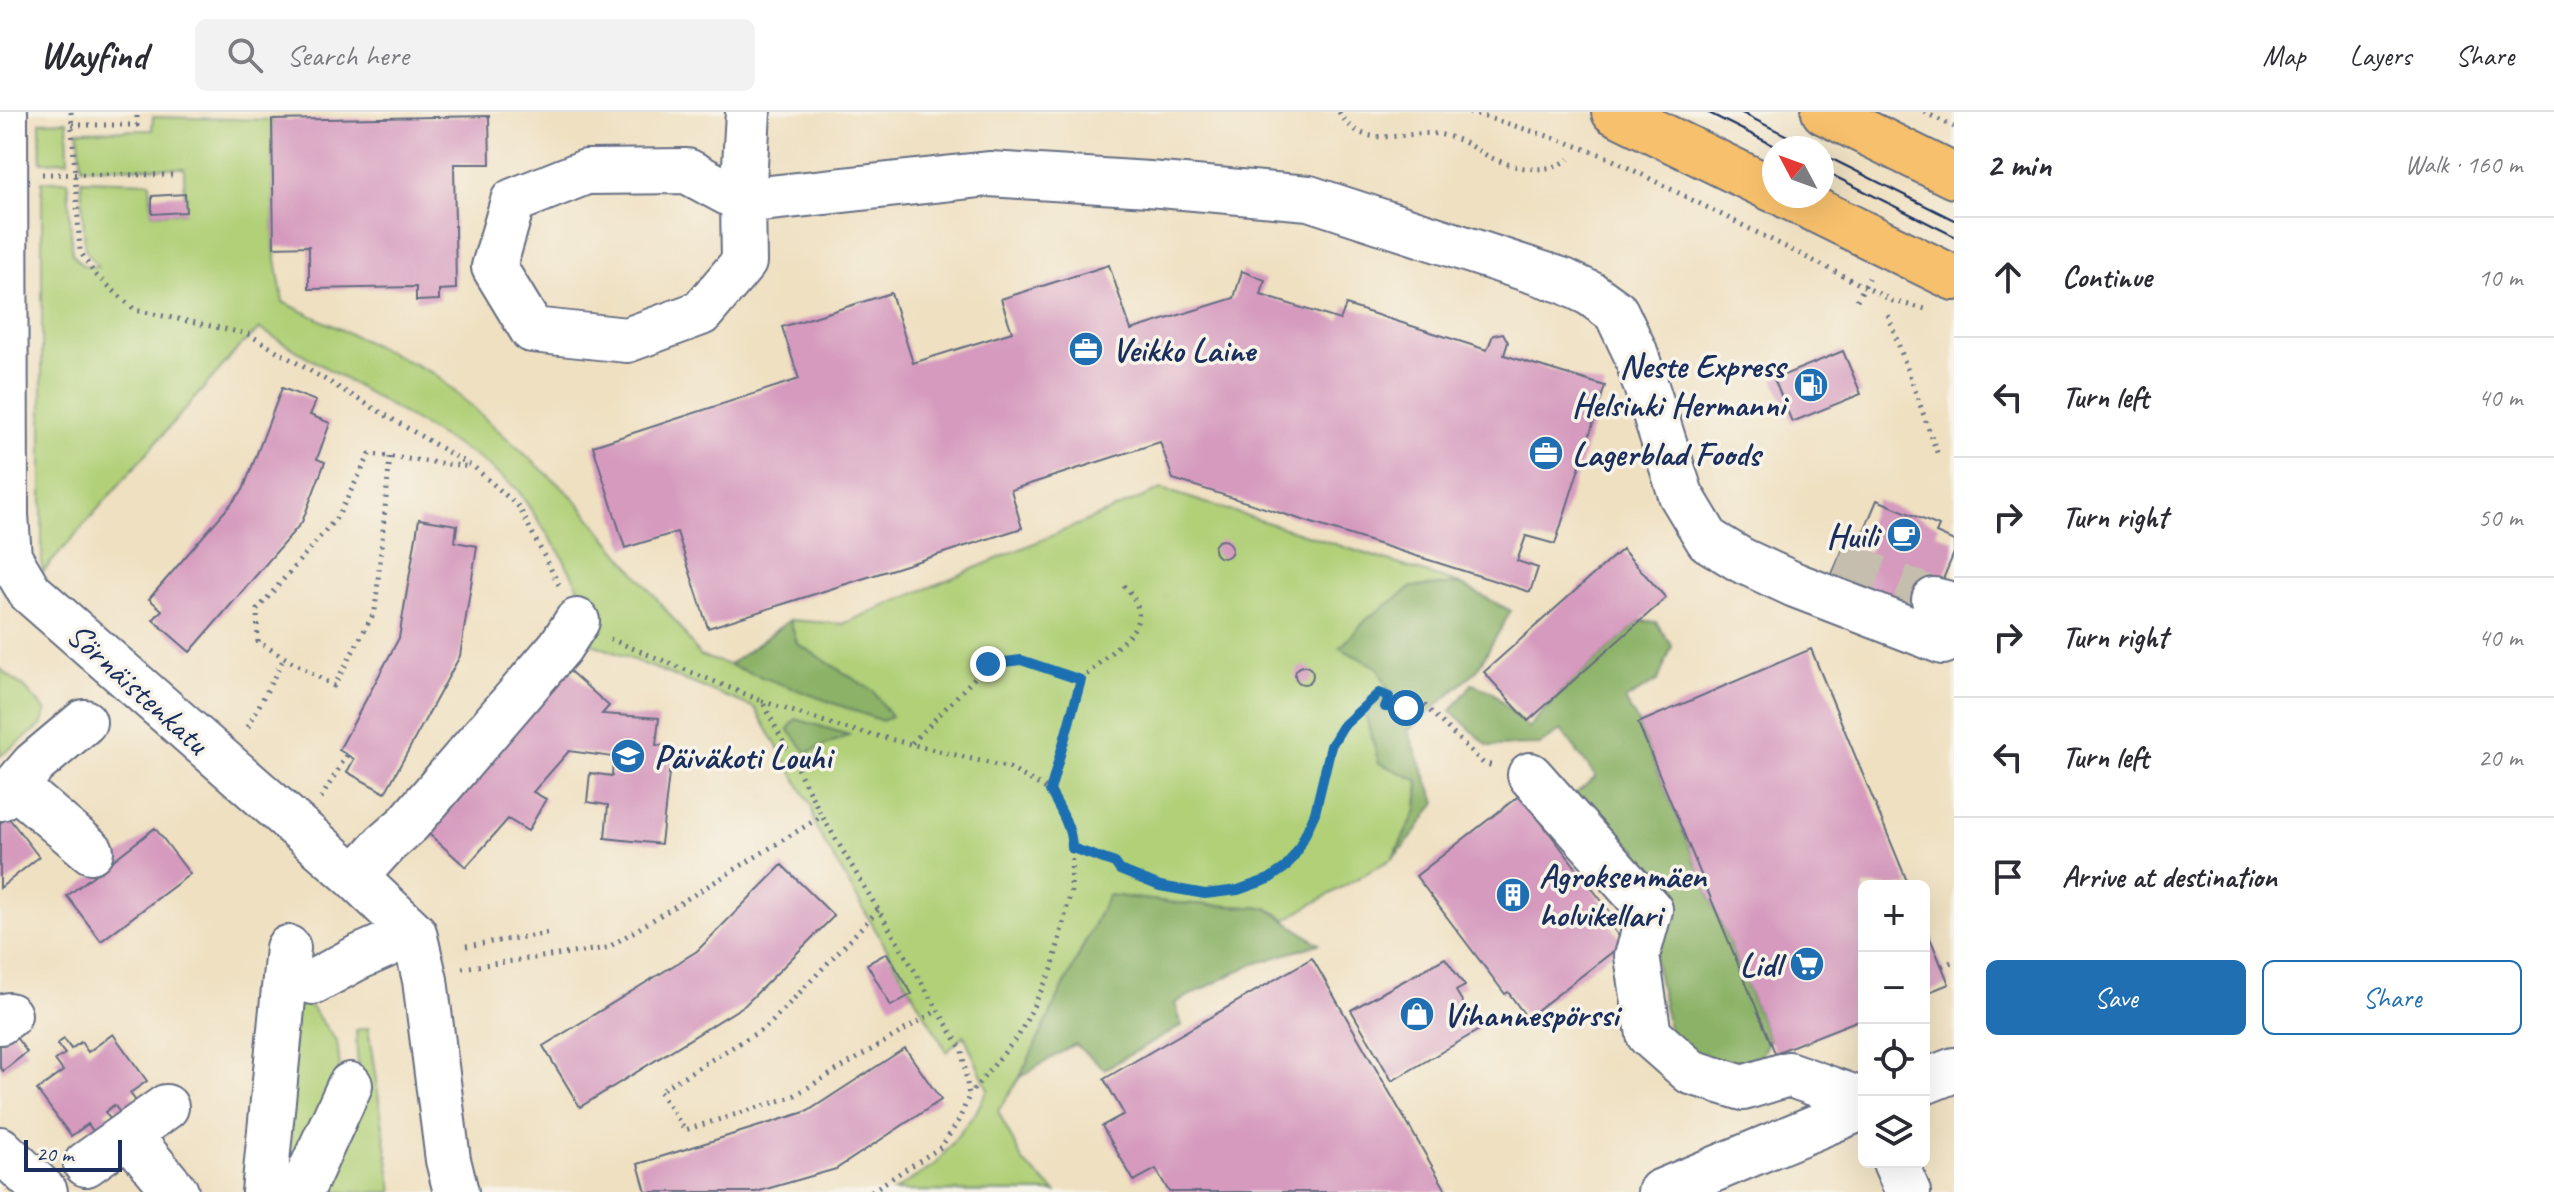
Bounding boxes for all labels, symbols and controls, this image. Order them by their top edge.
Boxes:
search box [195,19,755,91]
text: Wayfind [40,32,147,79]
icon: search [223,33,267,77]
text: Search here [287,36,409,74]
text: Map [2263,38,2306,73]
text: Layers [2350,38,2411,73]
text: Share [2455,38,2514,73]
north arrow [1762,136,1834,208]
text: 2 min [1986,143,2051,186]
text: Walk · 160 m [2405,148,2522,181]
icon: ahead [1986,255,2030,299]
text: Continue [2062,258,2152,296]
text: 10 m [2478,261,2522,294]
place label: Veikko Laine [1112,328,1258,371]
office icon: Veikko Laine [1067,330,1105,368]
place label: Neste Express Helsinki Hermanni [1572,344,1789,426]
fuel station icon: Neste Express Helsinki Hermanni [1792,366,1830,404]
icon: left [1986,375,2030,419]
text: Turn left [2062,378,2149,416]
text: 40 m [2478,381,2522,414]
place label: Lagerblad Foods [1572,432,1763,475]
office icon: Lagerblad Foods [1527,434,1565,472]
icon: right [1986,495,2030,539]
text: Turn right [2062,498,2167,536]
text: 50 m [2478,501,2522,534]
place label: Huili [1827,514,1882,557]
cafe icon: Huili [1885,516,1923,554]
street label: Sörnäistenkatu [58,613,220,765]
icon: right [1986,615,2030,659]
text: Turn right [2062,618,2167,656]
text: 40 m [2478,621,2522,654]
route end [970,646,1006,682]
route start [1388,690,1424,726]
place label: Päiväkoti Louhi [654,735,836,778]
icon: left [1986,735,2030,779]
school or university icon: Päiväkoti Louhi [609,737,647,775]
text: Turn left [2062,738,2149,776]
text: 20 m [2478,741,2522,774]
place label: Agroksenmäen holvikellari [1539,854,1707,936]
icon: arrive [1986,855,2030,899]
text: Arrive at destination [2062,858,2277,896]
building icon: Agroksenmäen holvikellari [1494,876,1532,914]
map controls [1858,880,1930,1168]
button: + [1858,880,1930,952]
place label: Lidl [1740,943,1787,986]
supermarket icon: Lidl [1788,945,1826,983]
button: − [1858,952,1930,1024]
button: Save [1986,960,2246,1035]
button: Share [2262,960,2522,1035]
place label: Vihannespörssi [1443,993,1623,1036]
shop icon: Vihannespörssi [1398,995,1436,1033]
button: locate [1858,1024,1930,1096]
button: layers [1858,1096,1930,1168]
scale bar [24,1136,122,1172]
text: 20 m [36,1140,73,1168]

